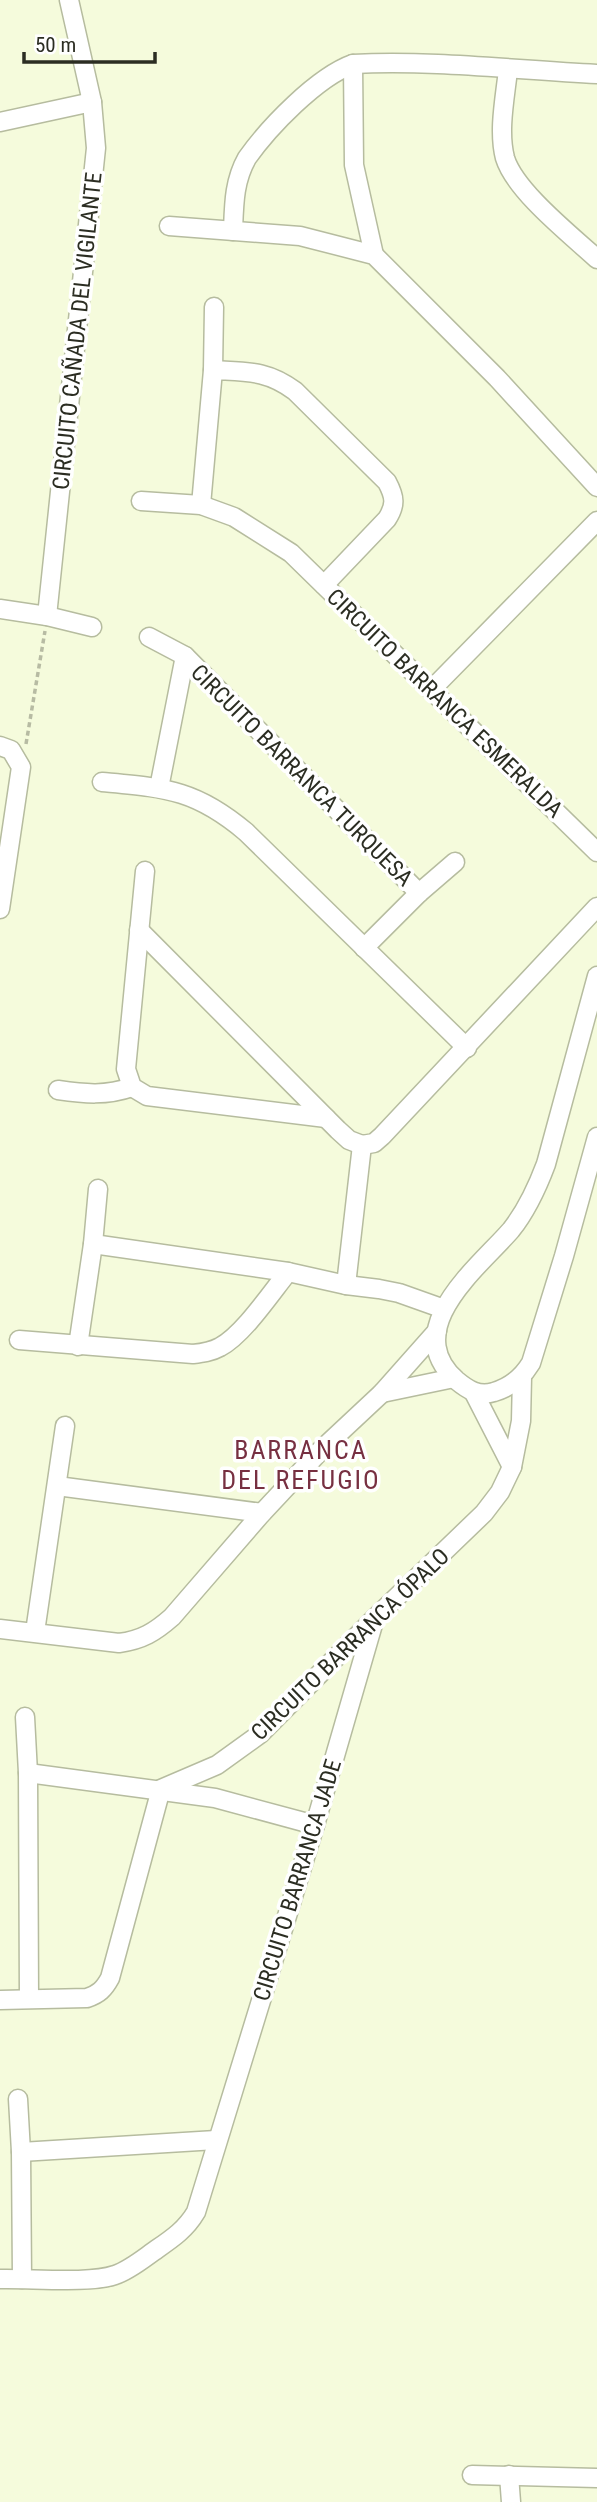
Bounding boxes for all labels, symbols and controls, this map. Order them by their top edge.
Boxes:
scale bar [24,21,156,65]
text: 50 m [35,33,76,57]
street label: CIRCUITO CAÑADA DEL VIGILANTE [46,171,108,491]
street label: CIRCUITO BARRANCA ESMERALDA [321,583,568,823]
street label: CIRCUITO BARRANCA TURQUESA [185,659,418,892]
district label: BARRANCA DEL REFUGIO [221,1435,381,1495]
street label: CIRCUITO BARRANCA ÓPALO [245,1542,455,1746]
street label: CIRCUITO BARRANCA JADE [248,1756,347,2004]

